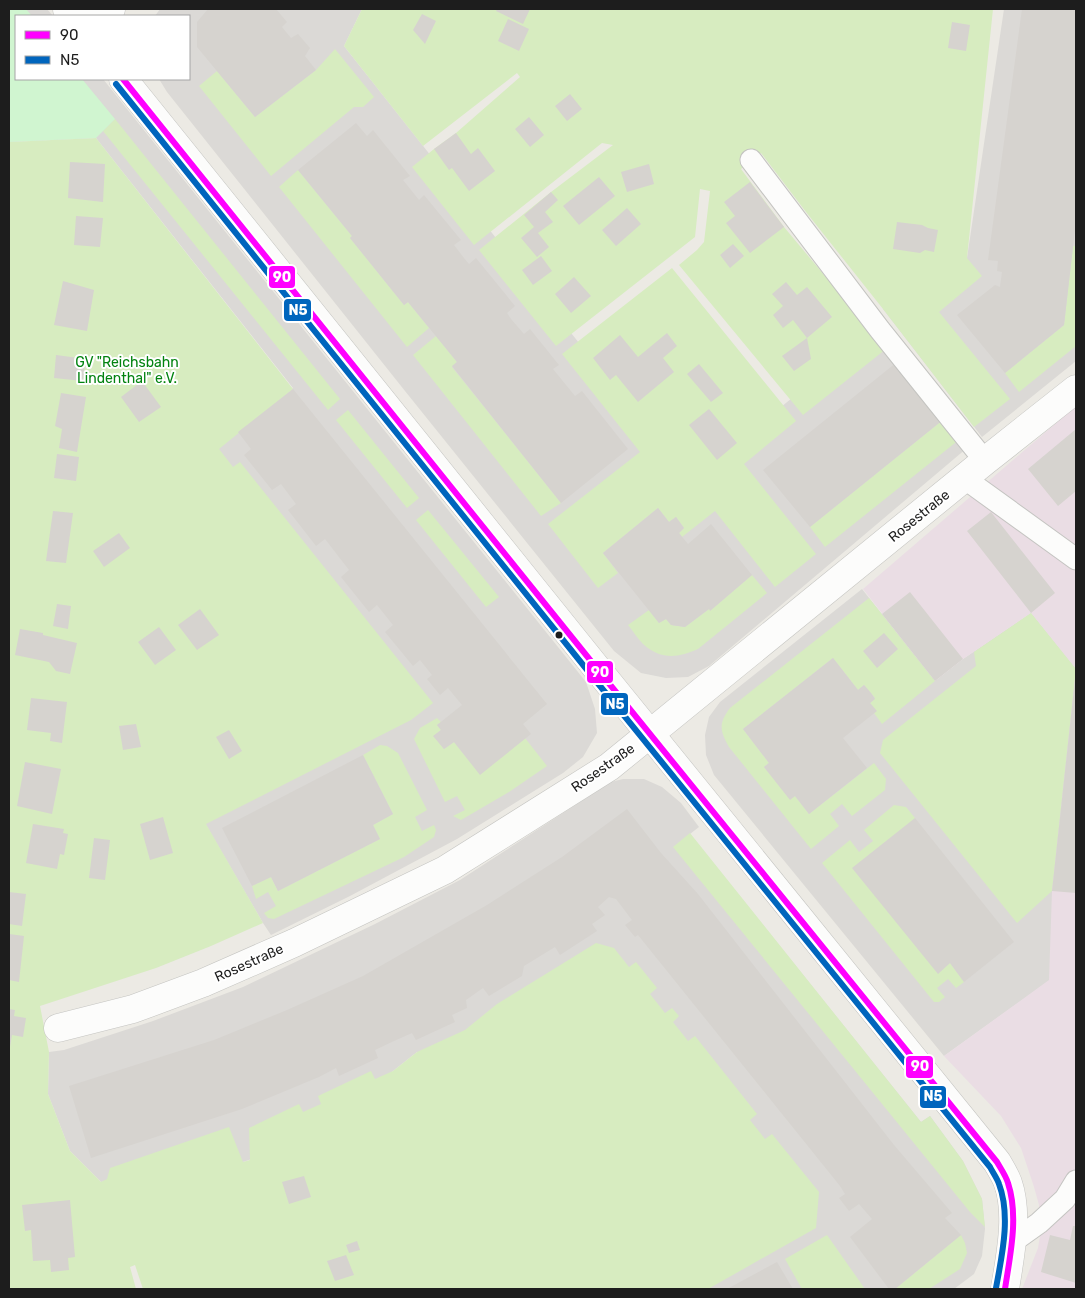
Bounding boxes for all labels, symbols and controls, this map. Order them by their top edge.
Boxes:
legend [15,15,190,80]
text: 90 [60,26,78,44]
text: N5 [60,51,79,69]
line badge: 90 [268,265,296,289]
text: 90 [273,269,291,286]
line badge: N5 [283,298,312,322]
text: N5 [288,302,308,319]
park label: GV "Reichsbahn Lindenthal" e.V. [75,354,179,387]
street label: Rosestraße [885,486,953,546]
unlabelled marker [554,630,564,640]
line badge: 90 [586,660,614,684]
text: 90 [591,664,609,681]
line badge: N5 [600,692,629,716]
text: N5 [605,696,625,713]
street label: Rosestraße [568,740,638,796]
street label: Rosestraße [212,940,286,986]
line badge: 90 [905,1055,934,1079]
text: 90 [911,1058,929,1075]
line badge: N5 [919,1085,947,1109]
text: N5 [923,1088,943,1105]

